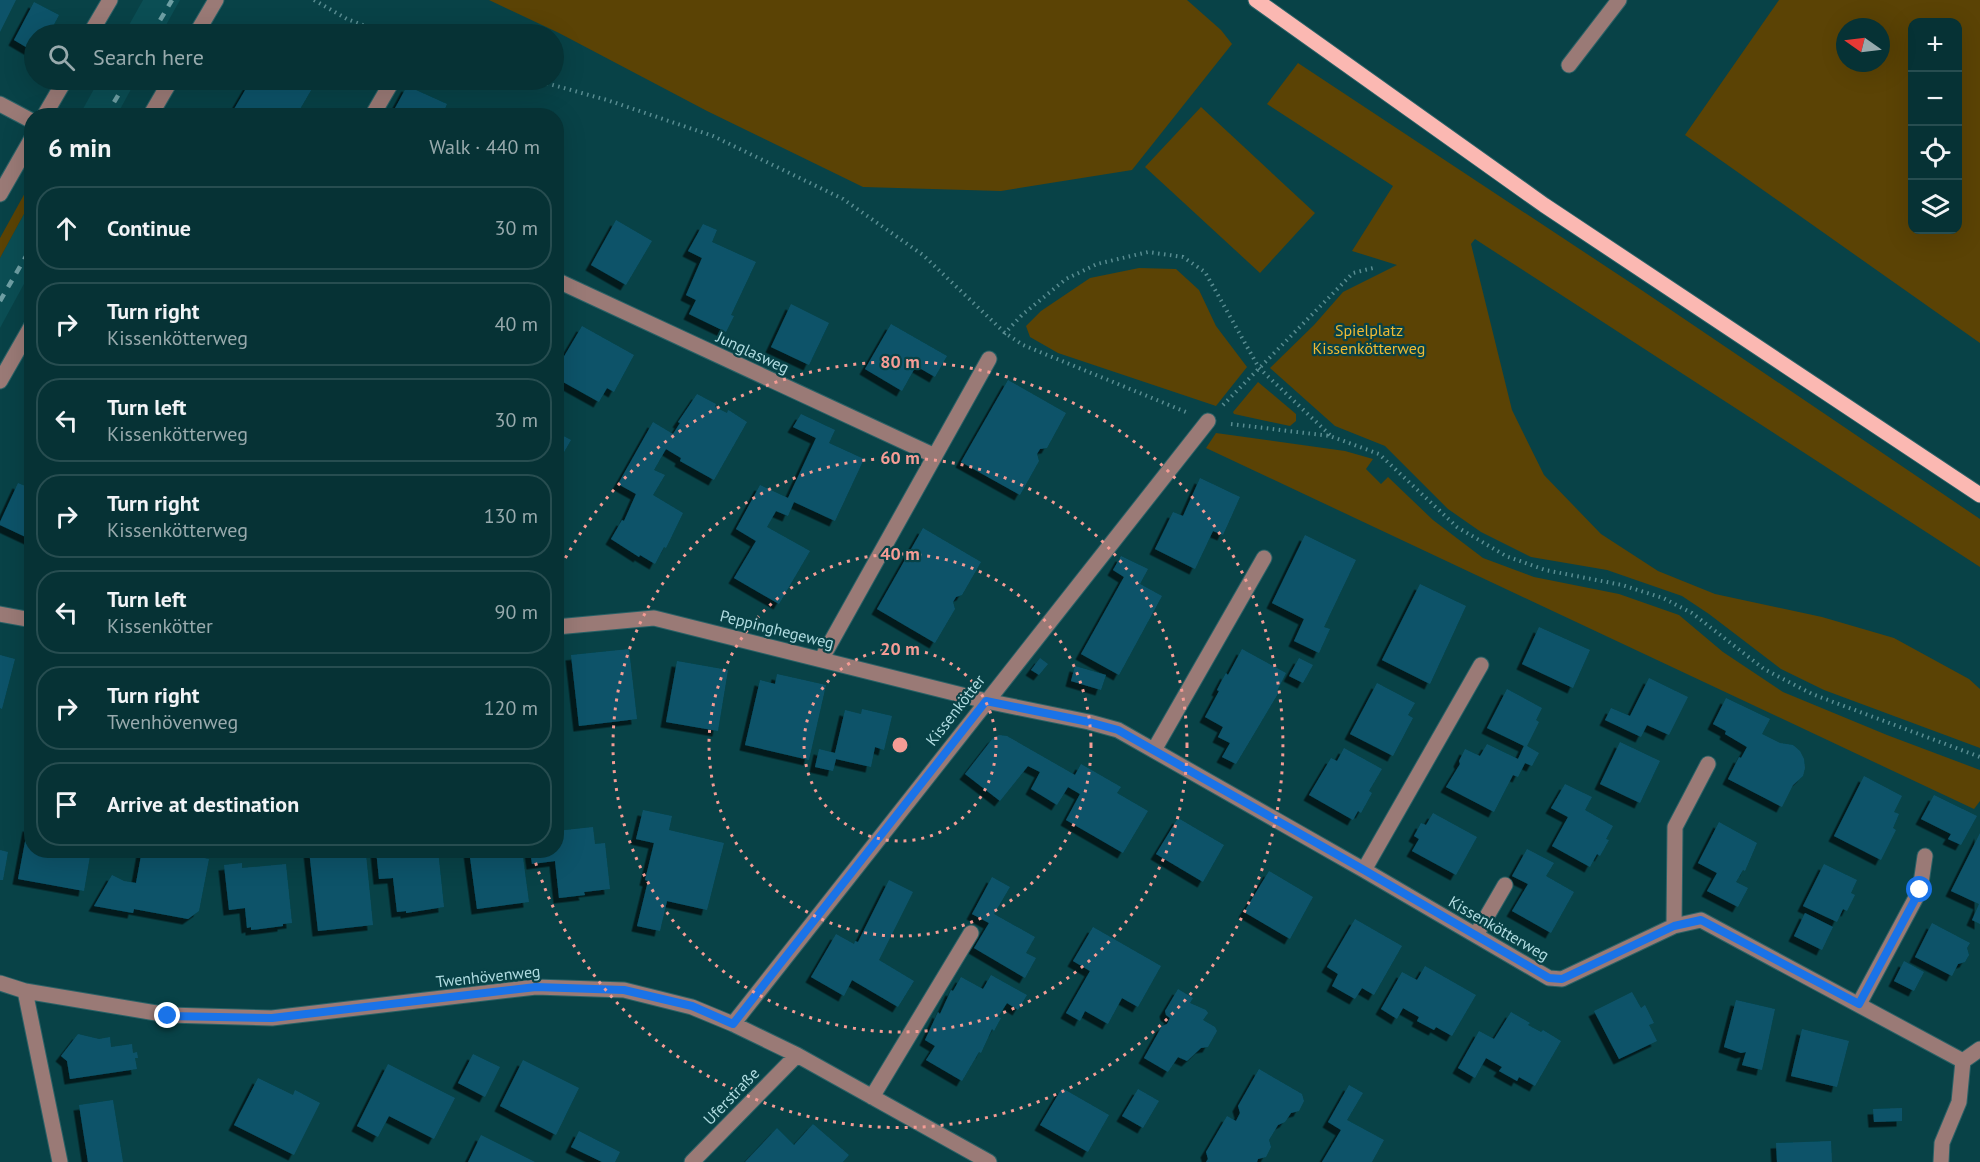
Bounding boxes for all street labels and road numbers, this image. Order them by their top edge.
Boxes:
street label: Junglasweg [712,326,793,378]
street label: Peppinghegeweg [718,605,836,653]
street label: Kissenkötter [921,670,989,750]
street label: Kissenkötterweg [1445,891,1553,965]
street label: Twenhövenweg [435,961,541,991]
street label: Uferstraße [699,1063,763,1129]

